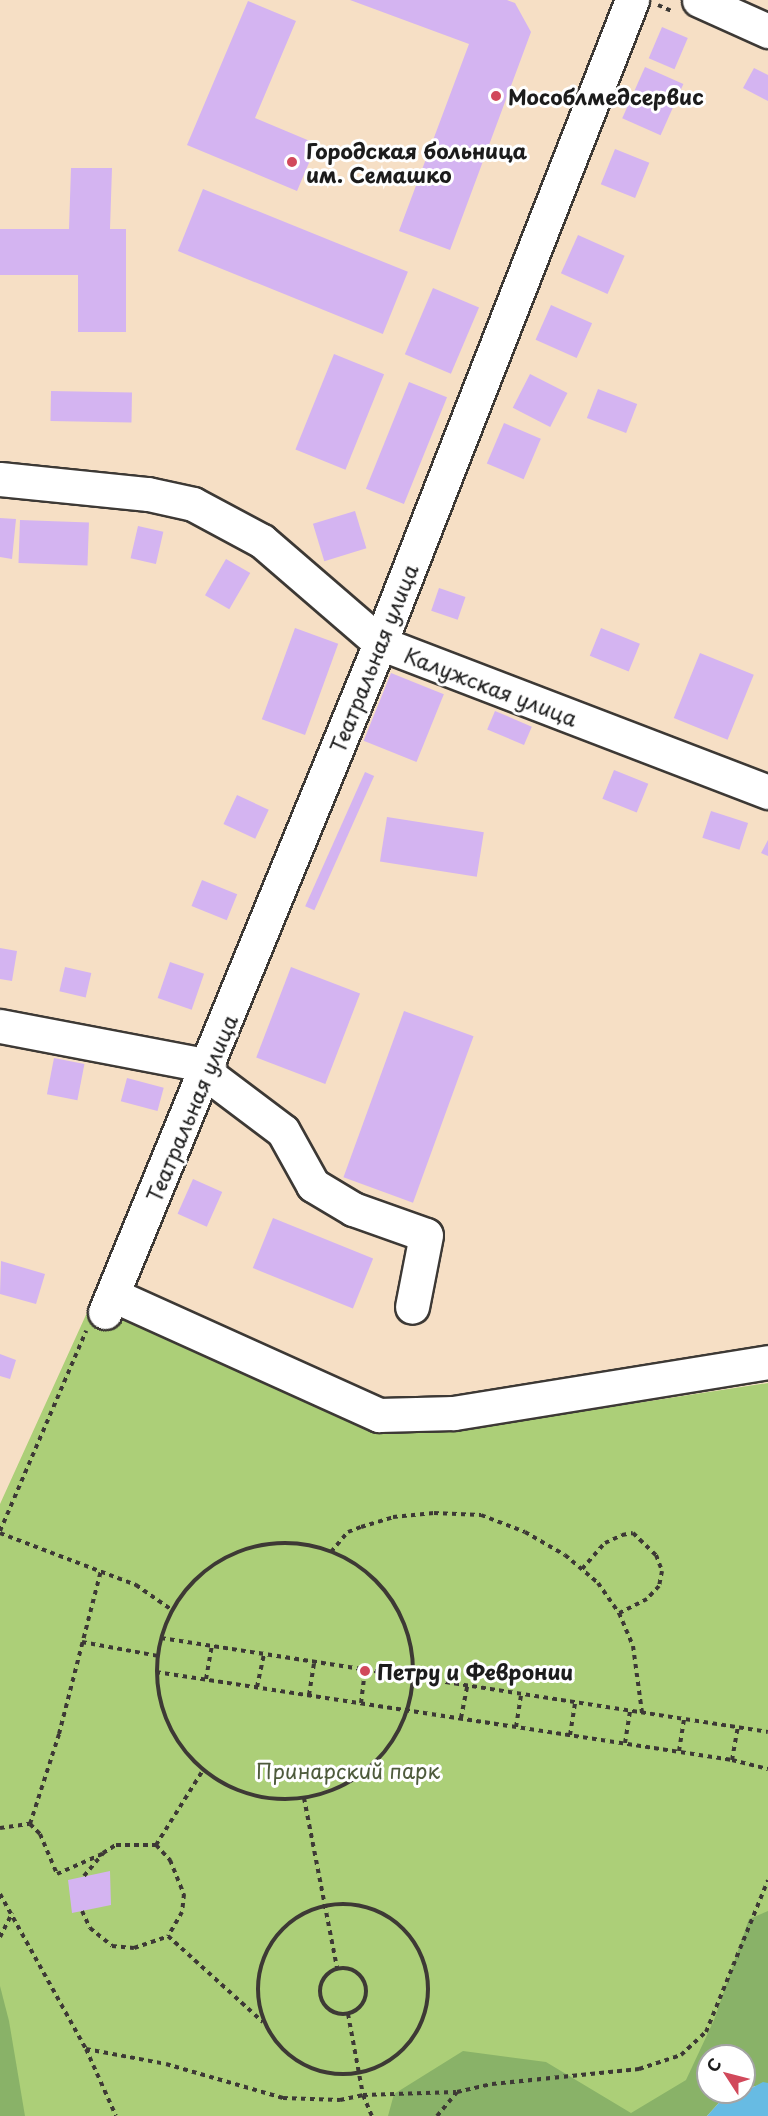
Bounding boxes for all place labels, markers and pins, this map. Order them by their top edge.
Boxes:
place label: Мособлмедсервис [508,83,704,109]
marker: Мособлмедсервис [489,89,503,103]
place label: Городская больница им. Семашко [306,137,527,187]
marker: Городская больница им. Семашко [283,153,301,171]
place label: Петру и Февронии [377,1658,575,1684]
marker: Петру и Февронии [358,1664,372,1678]

